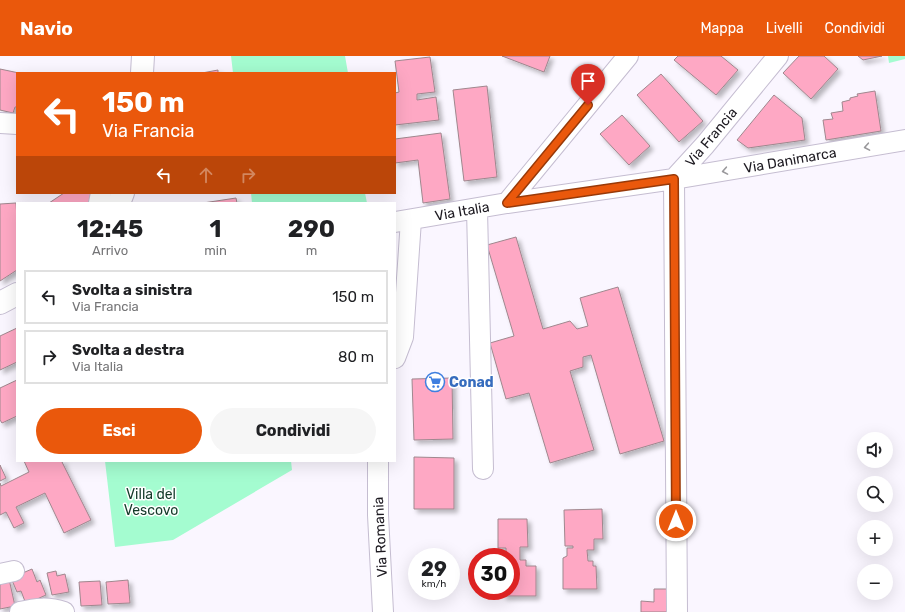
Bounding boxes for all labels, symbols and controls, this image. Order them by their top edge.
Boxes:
text: Navio [20,17,73,40]
text: Mappa [700,20,744,37]
text: Livelli [766,20,803,37]
text: Condividi [825,20,885,37]
pin [571,64,605,105]
icon: arrive [577,70,599,92]
text: 150 m [102,86,185,119]
icon: left [36,88,88,140]
street label: Via Francia [682,104,741,170]
text: Via Francia [102,120,194,142]
one-way arrow [863,142,870,151]
street label: Via Danimarca [742,144,838,177]
icon: left [153,164,175,186]
icon: ahead [195,164,217,186]
icon: right [237,164,259,186]
one-way arrow [721,166,728,175]
street label: Via Italia [433,198,491,225]
text: 12:45 [77,215,143,243]
text: 1 [210,215,222,243]
text: 290 [288,215,335,243]
text: Arrivo [92,243,128,258]
text: min [204,243,227,258]
text: m [306,243,317,258]
text: Svolta a sinistra [72,281,192,299]
icon: left [38,286,60,308]
text: 150 m [332,288,374,306]
text: Via Francia [72,299,139,314]
text: Svolta a destra [72,341,184,359]
icon: right [38,346,60,368]
text: 80 m [338,348,374,366]
text: Via Italia [72,359,123,374]
supermarket icon: Conad [424,371,446,393]
place label: Conad [449,374,494,391]
button: Esci [36,408,202,454]
button: Condividi [210,408,376,454]
map controls [857,432,893,600]
button: sound [857,432,893,468]
button: search [857,476,893,512]
park label: Villa del Vescovo [124,486,178,519]
street label: Via Romania [370,496,391,578]
position arrow [655,500,697,542]
button: + [857,520,893,556]
speed limit sign: 30 [468,548,520,600]
text: 29 [421,557,447,581]
button: − [857,564,893,600]
text: km/h [422,578,446,590]

